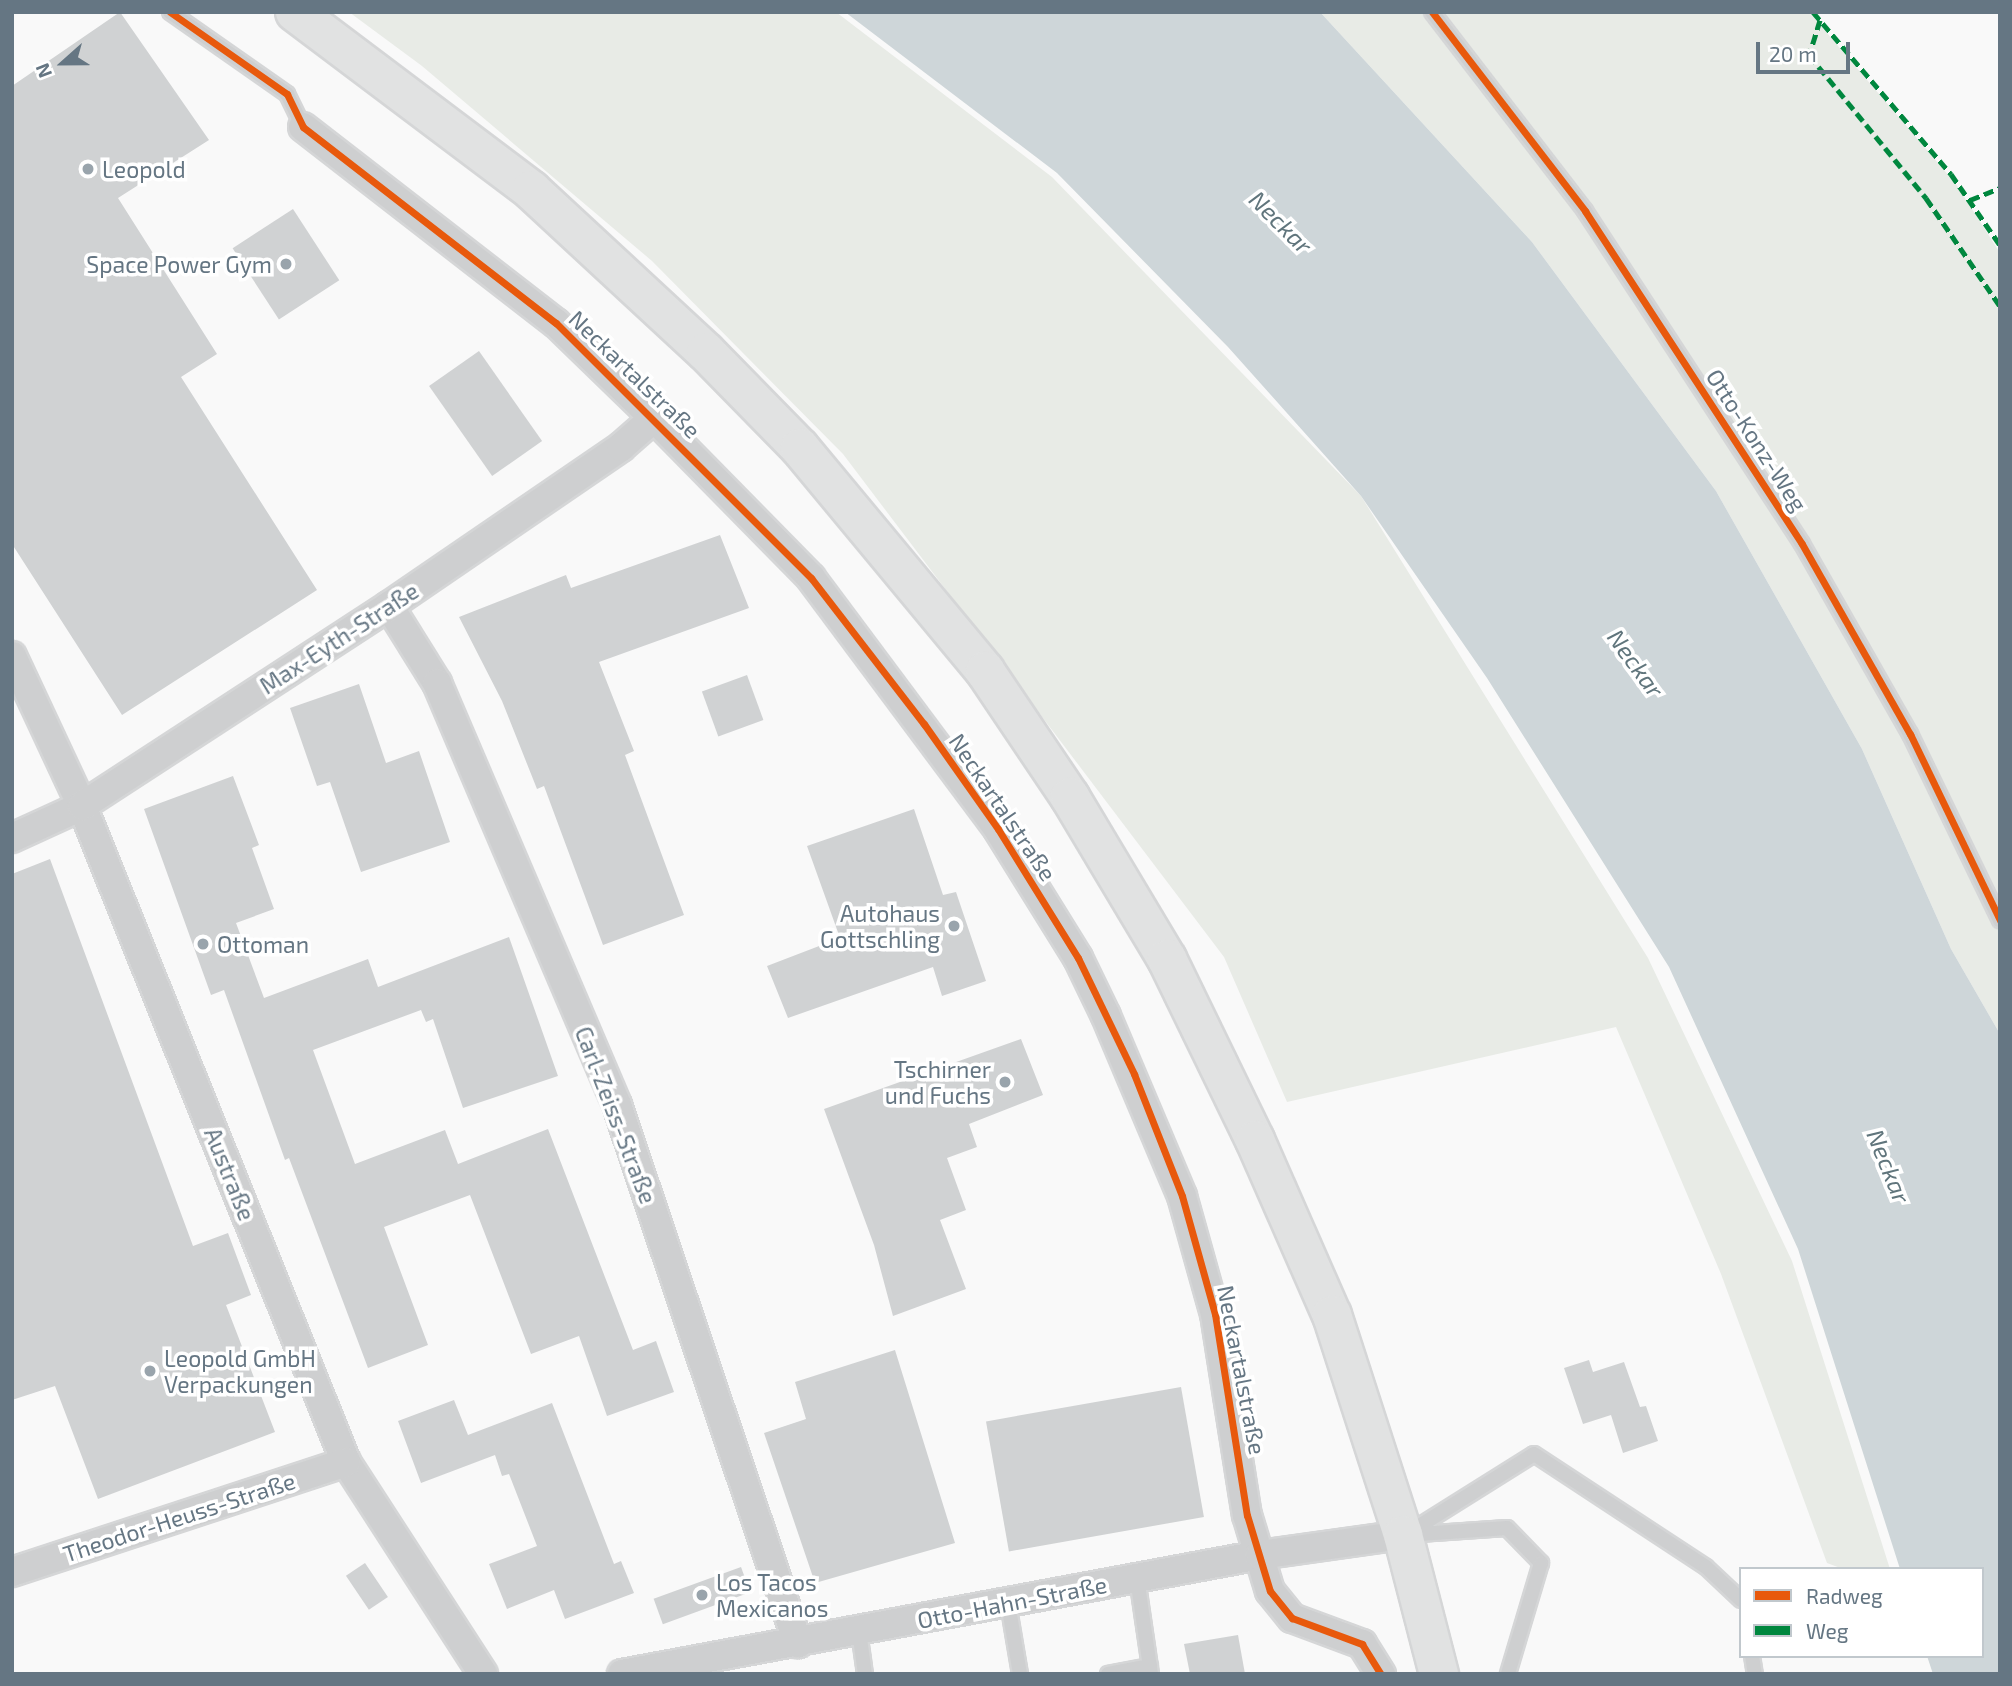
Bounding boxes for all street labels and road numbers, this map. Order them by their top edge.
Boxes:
street label: Neckartalstraße [564,304,706,444]
street label: Otto-Konz-Weg [1701,364,1813,516]
street label: Max-Eyth-Straße [255,577,423,699]
street label: Neckartalstraße [944,728,1062,886]
street label: Carl-Zeiss-Straße [570,1023,662,1207]
street label: Austraße [199,1124,261,1224]
street label: Neckartalstraße [1212,1283,1272,1457]
street label: Theodor-Heuss-Straße [59,1466,299,1568]
street label: Otto-Hahn-Straße [915,1570,1109,1634]

